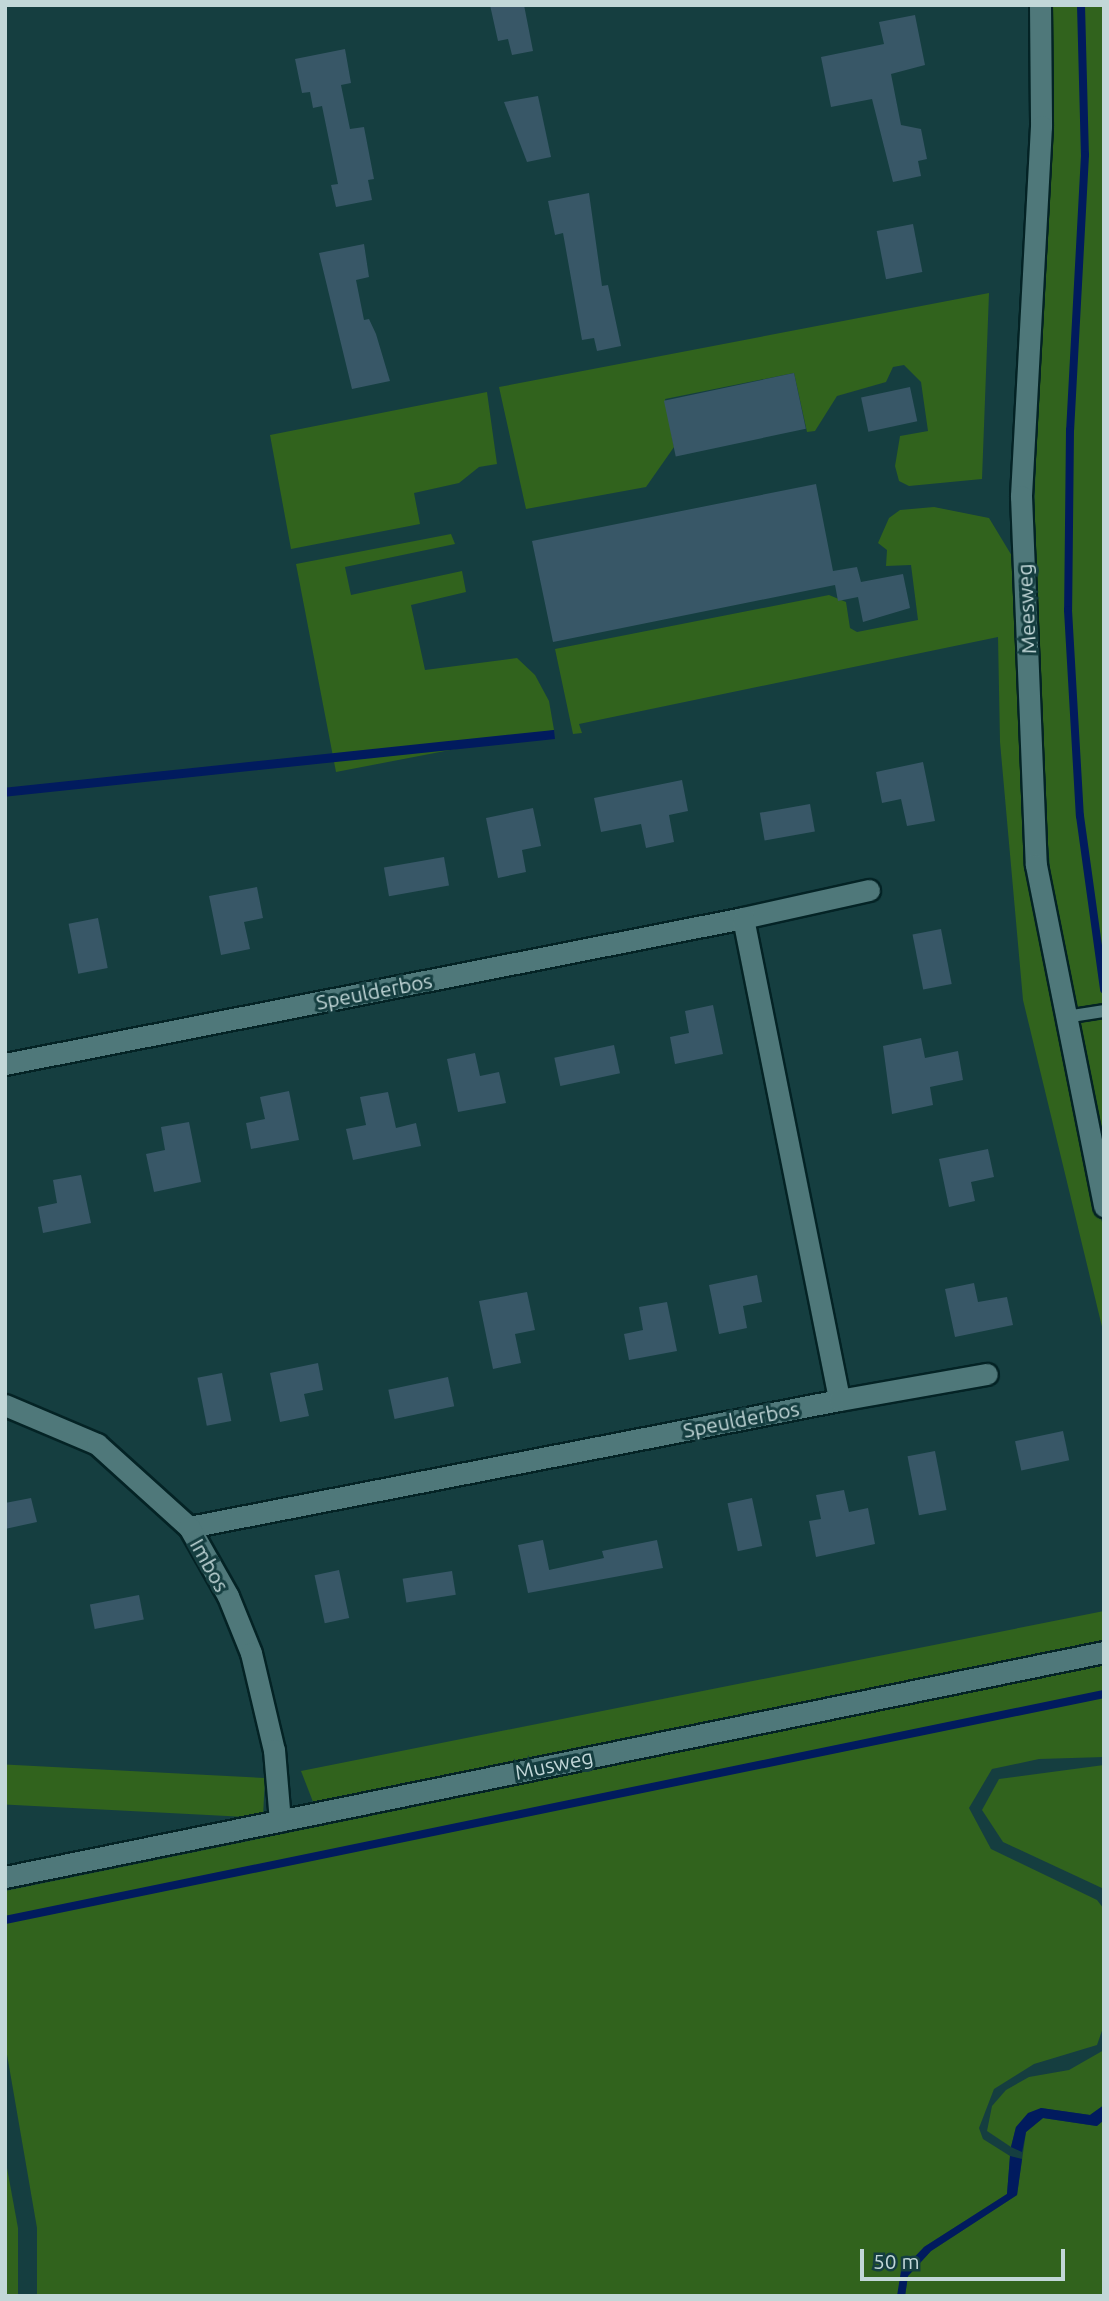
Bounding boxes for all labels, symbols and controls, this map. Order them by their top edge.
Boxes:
street label: Meesweg [1011,563,1041,655]
street label: Speulderbos [314,967,434,1015]
street label: Speulderbos [681,1395,801,1443]
street label: Imbos [185,1534,235,1596]
street label: Musweg [513,1743,595,1785]
scale bar [864,2234,1069,2278]
text: 50 m [873,2249,920,2273]

